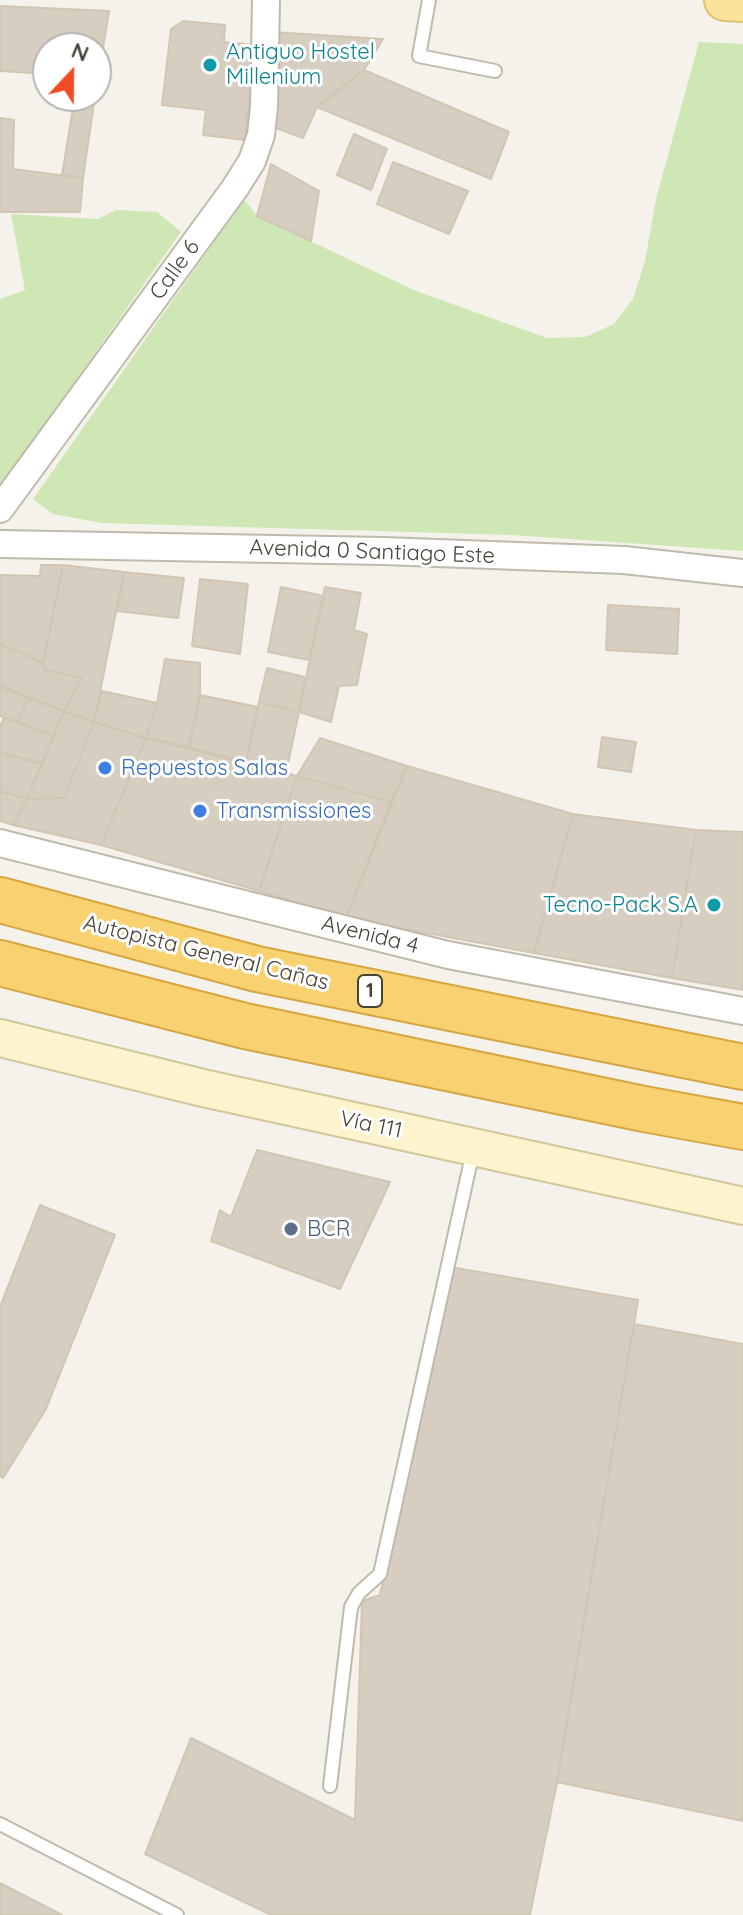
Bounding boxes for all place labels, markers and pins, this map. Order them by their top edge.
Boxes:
place label: Antiguo Hostel Millenium [226,39,375,90]
marker: Antiguo Hostel Millenium [201,56,219,74]
place label: Repuestos Salas [121,755,288,781]
marker: Repuestos Salas [96,759,114,777]
place label: Transmissiones [216,798,371,824]
marker: Transmissiones [191,802,209,820]
place label: Tecno-Pack S.A [543,892,698,918]
marker: Tecno-Pack S.A [705,896,723,914]
place label: BCR [307,1216,350,1242]
marker: BCR [282,1220,300,1238]

